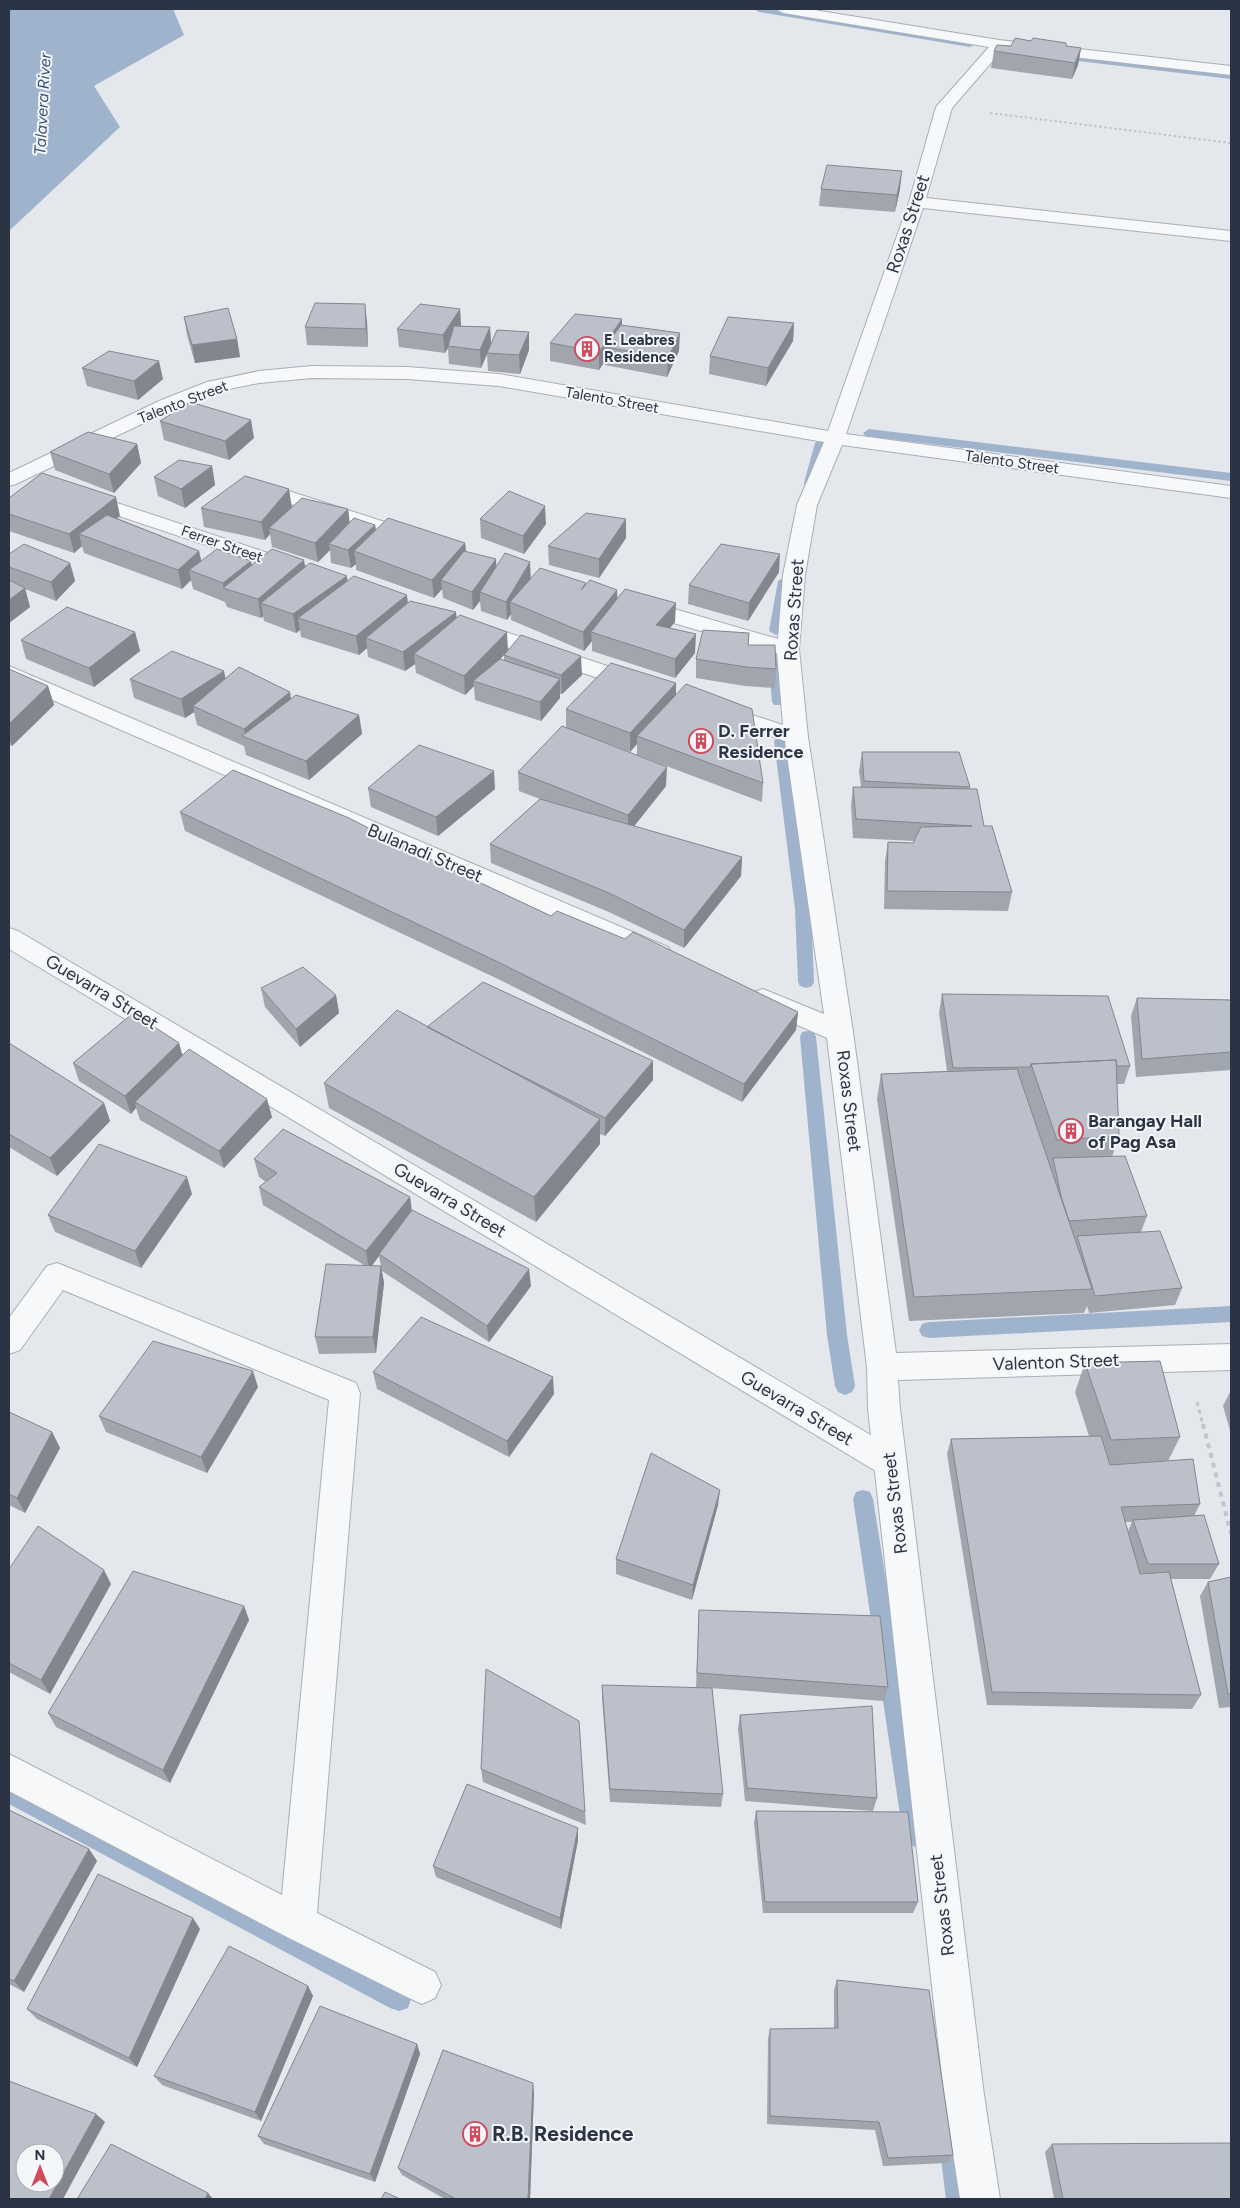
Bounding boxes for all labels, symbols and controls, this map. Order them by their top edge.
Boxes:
water label: Talavera River [30,52,55,155]
street label: Roxas Street [882,172,934,276]
place label: E. Leabres Residence [604,331,676,366]
building icon: E. Leabres Residence [574,336,600,362]
street label: Talento Street [135,376,231,427]
street label: Talento Street [564,383,661,417]
street label: Talento Street [964,446,1061,478]
street label: Ferrer Street [179,522,266,567]
street label: Roxas Street [779,558,809,662]
place label: D. Ferrer Residence [718,720,803,763]
building icon: D. Ferrer Residence [688,728,714,754]
street label: Bulanadi Street [364,819,486,887]
street label: Guevarra Street [42,950,163,1034]
street label: Roxas Street [832,1049,866,1153]
place label: Barangay Hall of Pag Asa [1088,1110,1202,1153]
building icon: Barangay Hall of Pag Asa [1058,1118,1084,1144]
street label: Guevarra Street [390,1158,511,1242]
street label: Valenton Street [992,1349,1120,1375]
street label: Guevarra Street [737,1366,858,1450]
street label: Roxas Street [878,1451,912,1555]
street label: Roxas Street [925,1853,959,1957]
building icon: R.B. Residence [462,2121,488,2147]
place label: R.B. Residence [492,2121,634,2146]
north arrow [15,2143,65,2193]
text: N [35,2147,45,2164]

